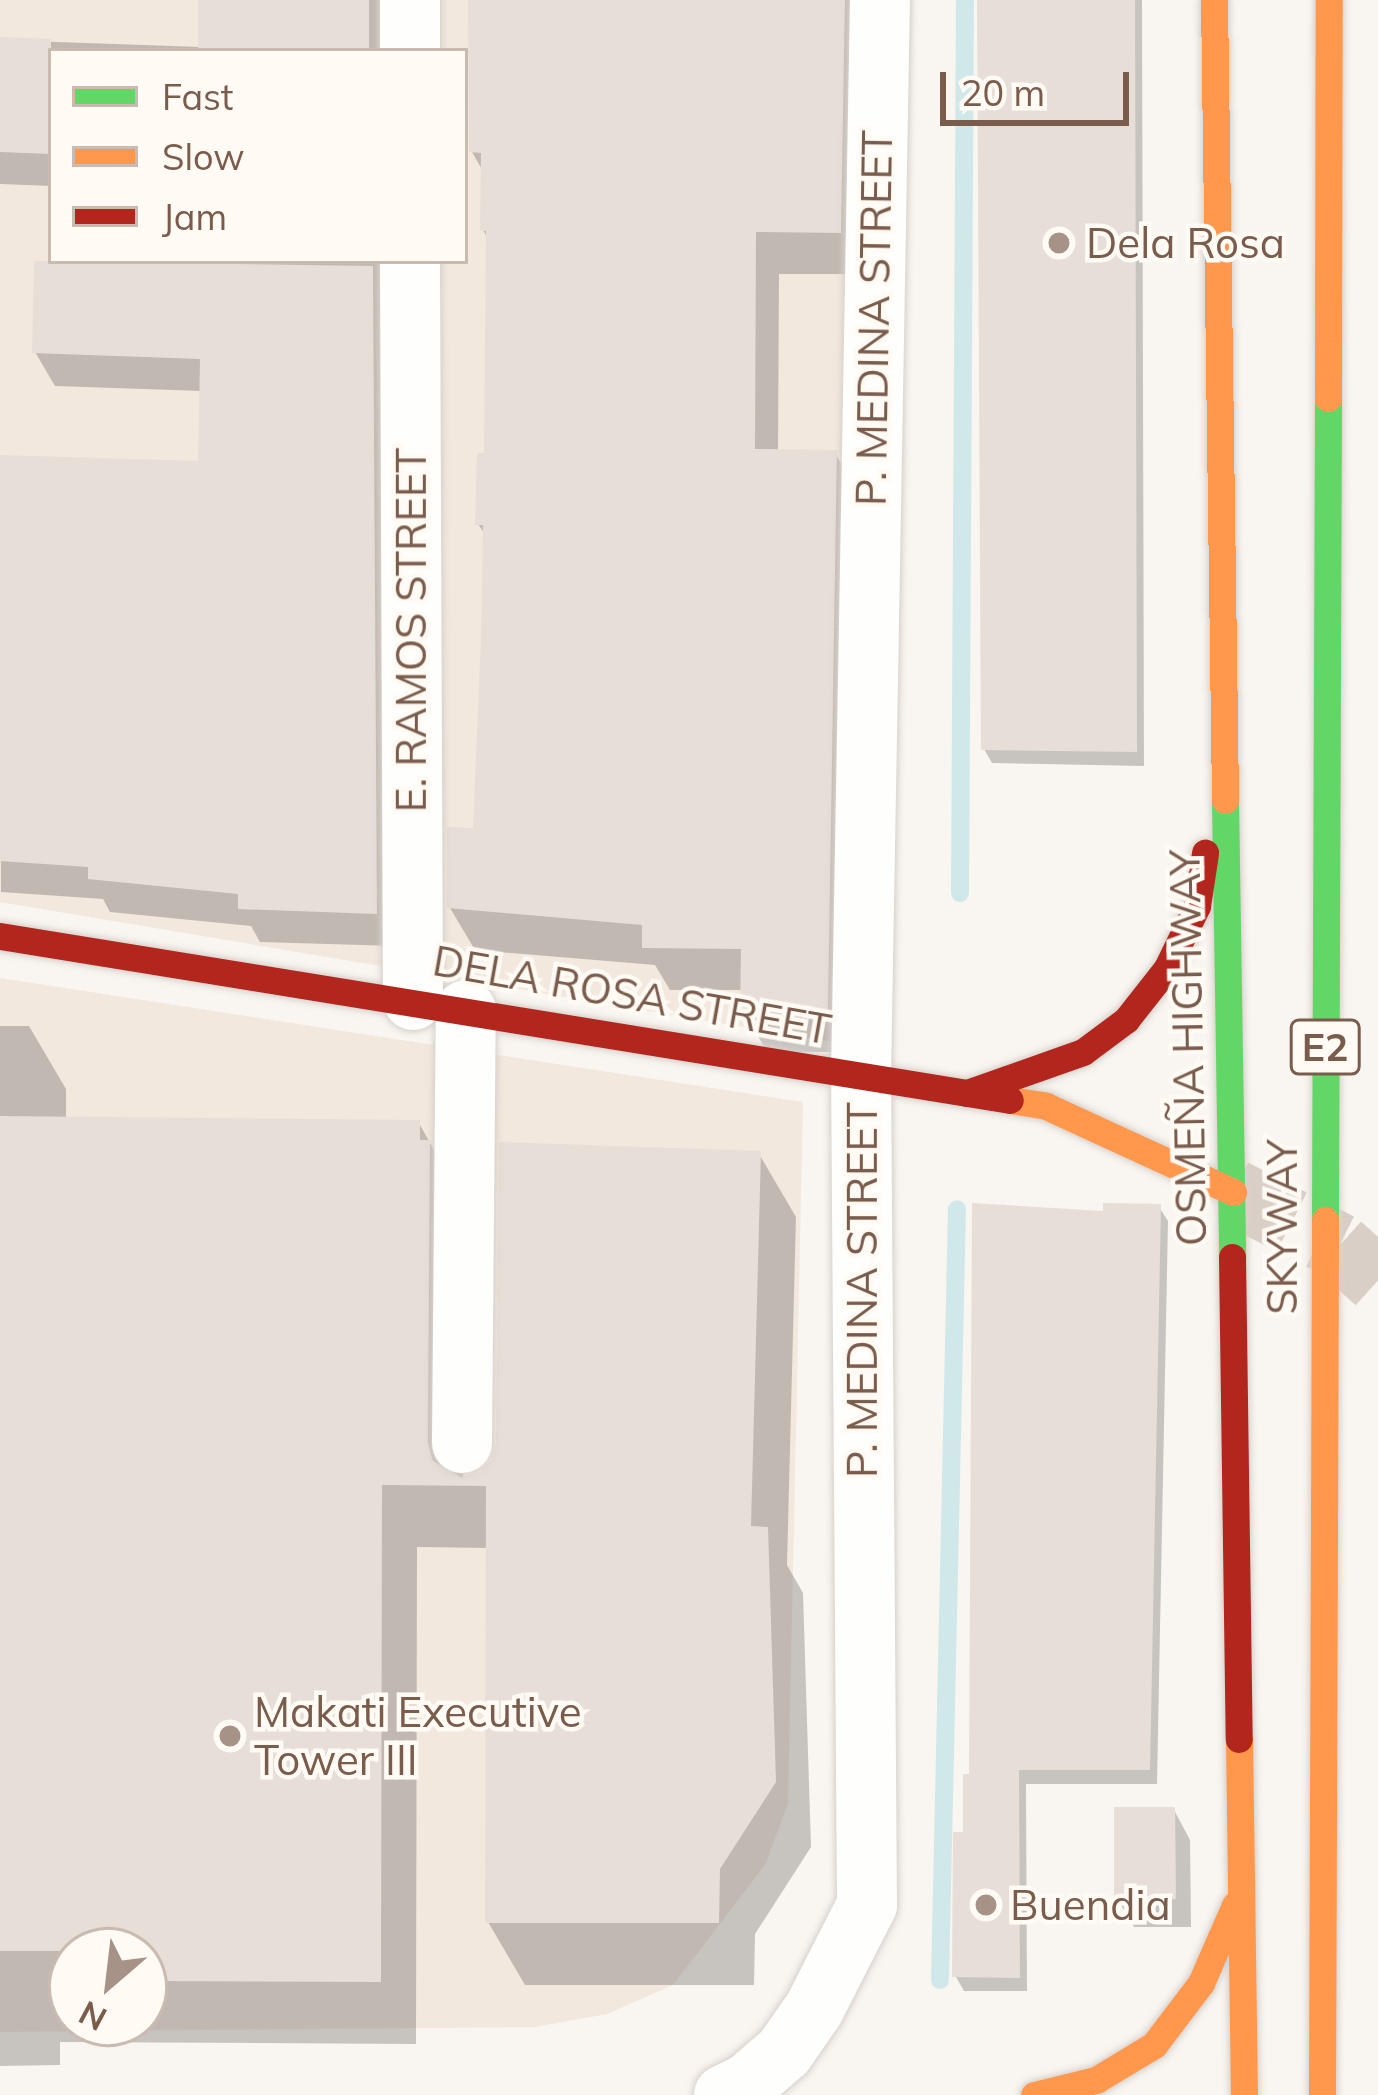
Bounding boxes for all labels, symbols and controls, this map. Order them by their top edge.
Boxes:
legend [48,48,468,264]
scale bar [946,48,1135,122]
text: 20 m [961,70,1045,115]
text: Fast [162,74,233,119]
street label: P. MEDINA STREET [846,130,902,506]
text: Slow [162,134,245,179]
text: Jam [162,194,227,239]
place label: Dela Rosa [1086,218,1285,268]
marker: Dela Rosa [1043,227,1075,259]
street label: E. RAMOS STREET [386,448,436,812]
street label: OSMEÑA HIGHWAY [1159,849,1217,1247]
street label: DELA ROSA STREET [429,935,835,1055]
road number: E2 [1289,1014,1361,1080]
street label: P. MEDINA STREET [837,1102,887,1478]
street label: SKYWAY [1257,1139,1307,1315]
place label: Makati Executive Tower III [254,1687,582,1786]
marker: Makati Executive Tower III [217,1723,243,1749]
place label: Buendia [1010,1880,1171,1930]
marker: Buendia [973,1892,999,1918]
north arrow [48,1927,168,2047]
text: N [72,1993,113,2041]

